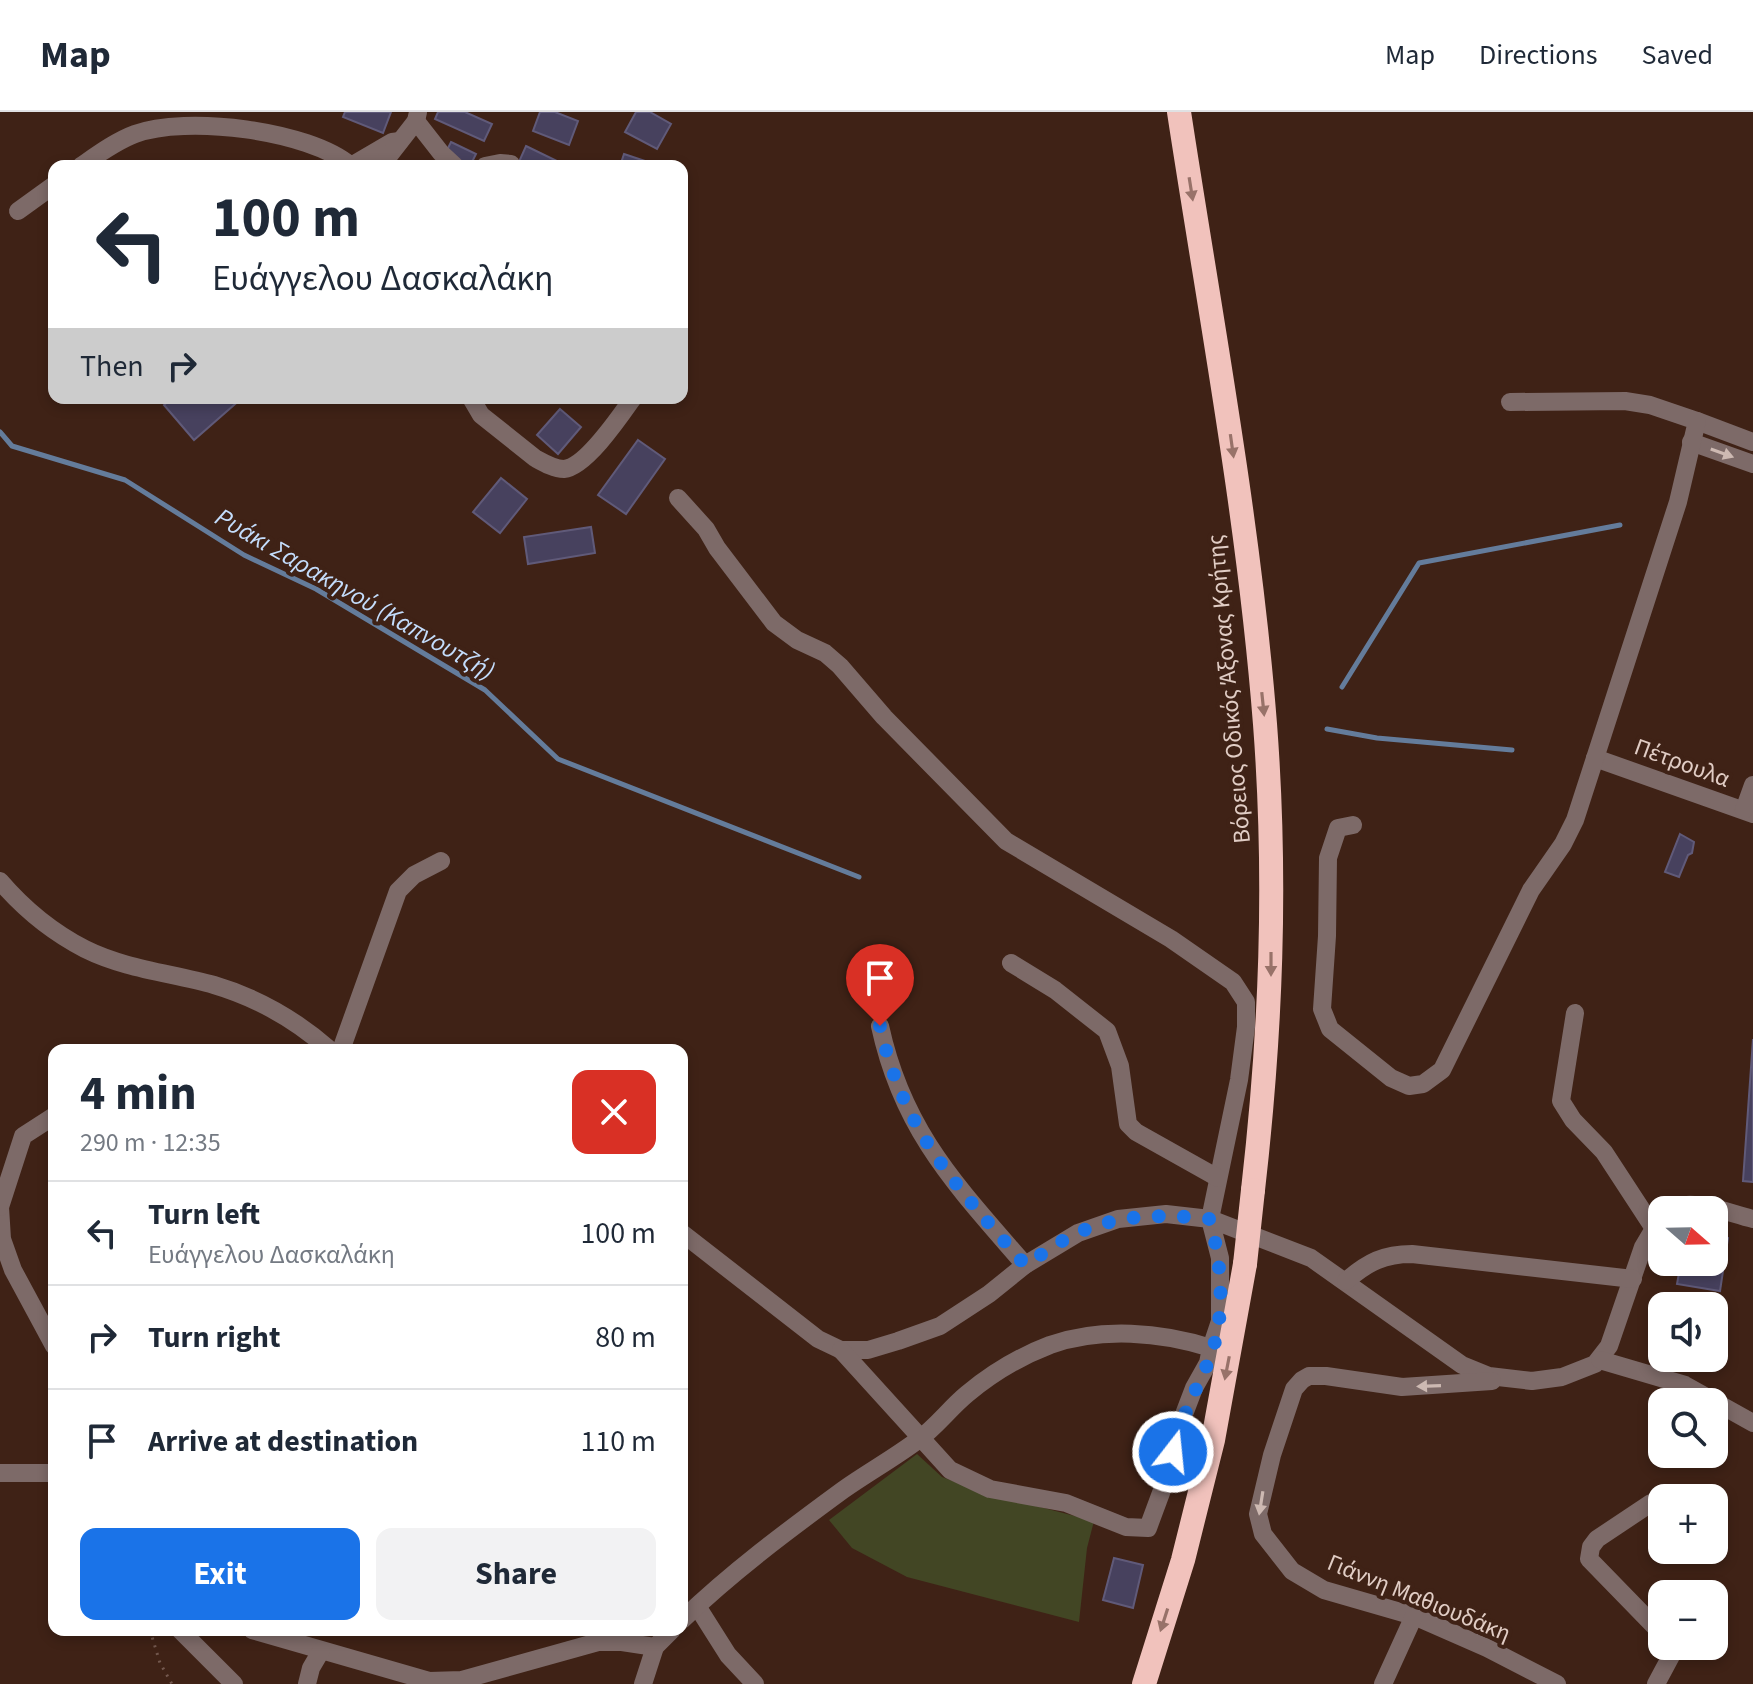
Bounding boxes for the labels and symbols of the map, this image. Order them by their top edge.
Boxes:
one-way arrow [1186,177,1198,202]
one-way arrow [1226,434,1239,459]
one-way arrow [1710,447,1734,459]
water label: Ρυάκι Σαρακηνού (Καπνουτζή) [208,499,502,689]
street label: Βόρειος Οδικός Άξονας Κρήτης [1198,533,1260,845]
one-way arrow [1256,692,1269,717]
street label: Πέτρουλα [1629,730,1735,797]
pin [846,944,914,1026]
one-way arrow [1265,952,1277,977]
north arrow [1648,1196,1728,1276]
one-way arrow [1220,1356,1233,1381]
one-way arrow [1416,1380,1441,1393]
position arrow [1131,1410,1215,1494]
one-way arrow [1254,1491,1267,1516]
street label: Γιάννη Μαθιουδάκη [1322,1545,1516,1651]
one-way arrow [1157,1608,1170,1632]

